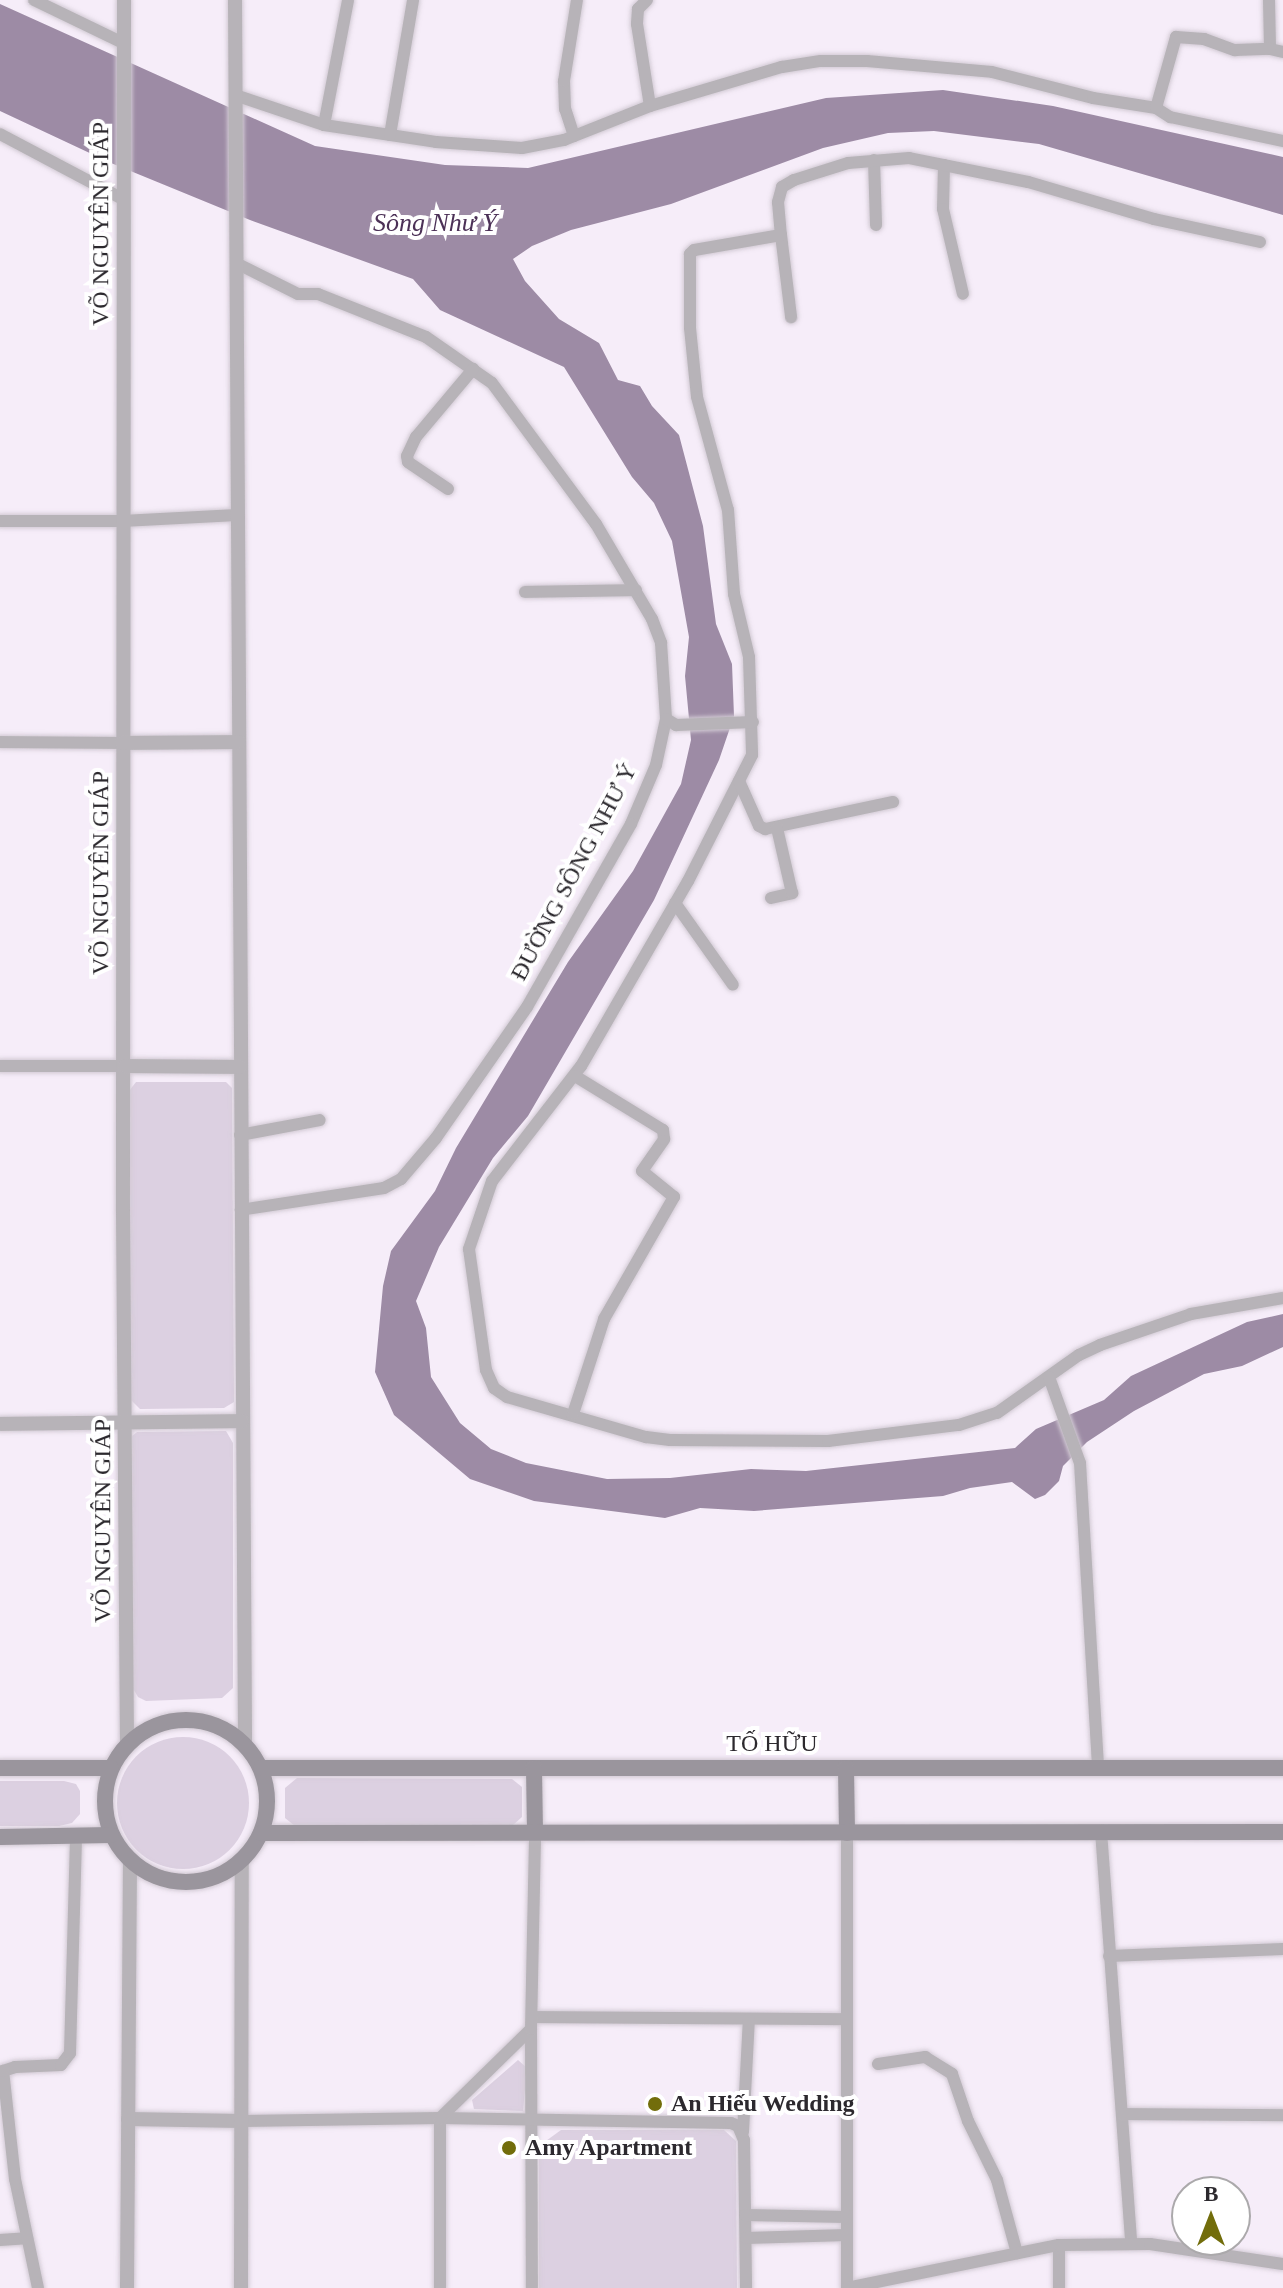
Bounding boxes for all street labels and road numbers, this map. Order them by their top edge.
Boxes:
street label: VÕ NGUYÊN GIÁP [87,122,115,326]
street label: ĐƯỜNG SÔNG NHƯ Ý [505,758,643,986]
street label: VÕ NGUYÊN GIÁP [87,771,115,975]
street label: VÕ NGUYÊN GIÁP [89,1419,117,1623]
street label: TỐ HỮU [726,1730,818,1758]

